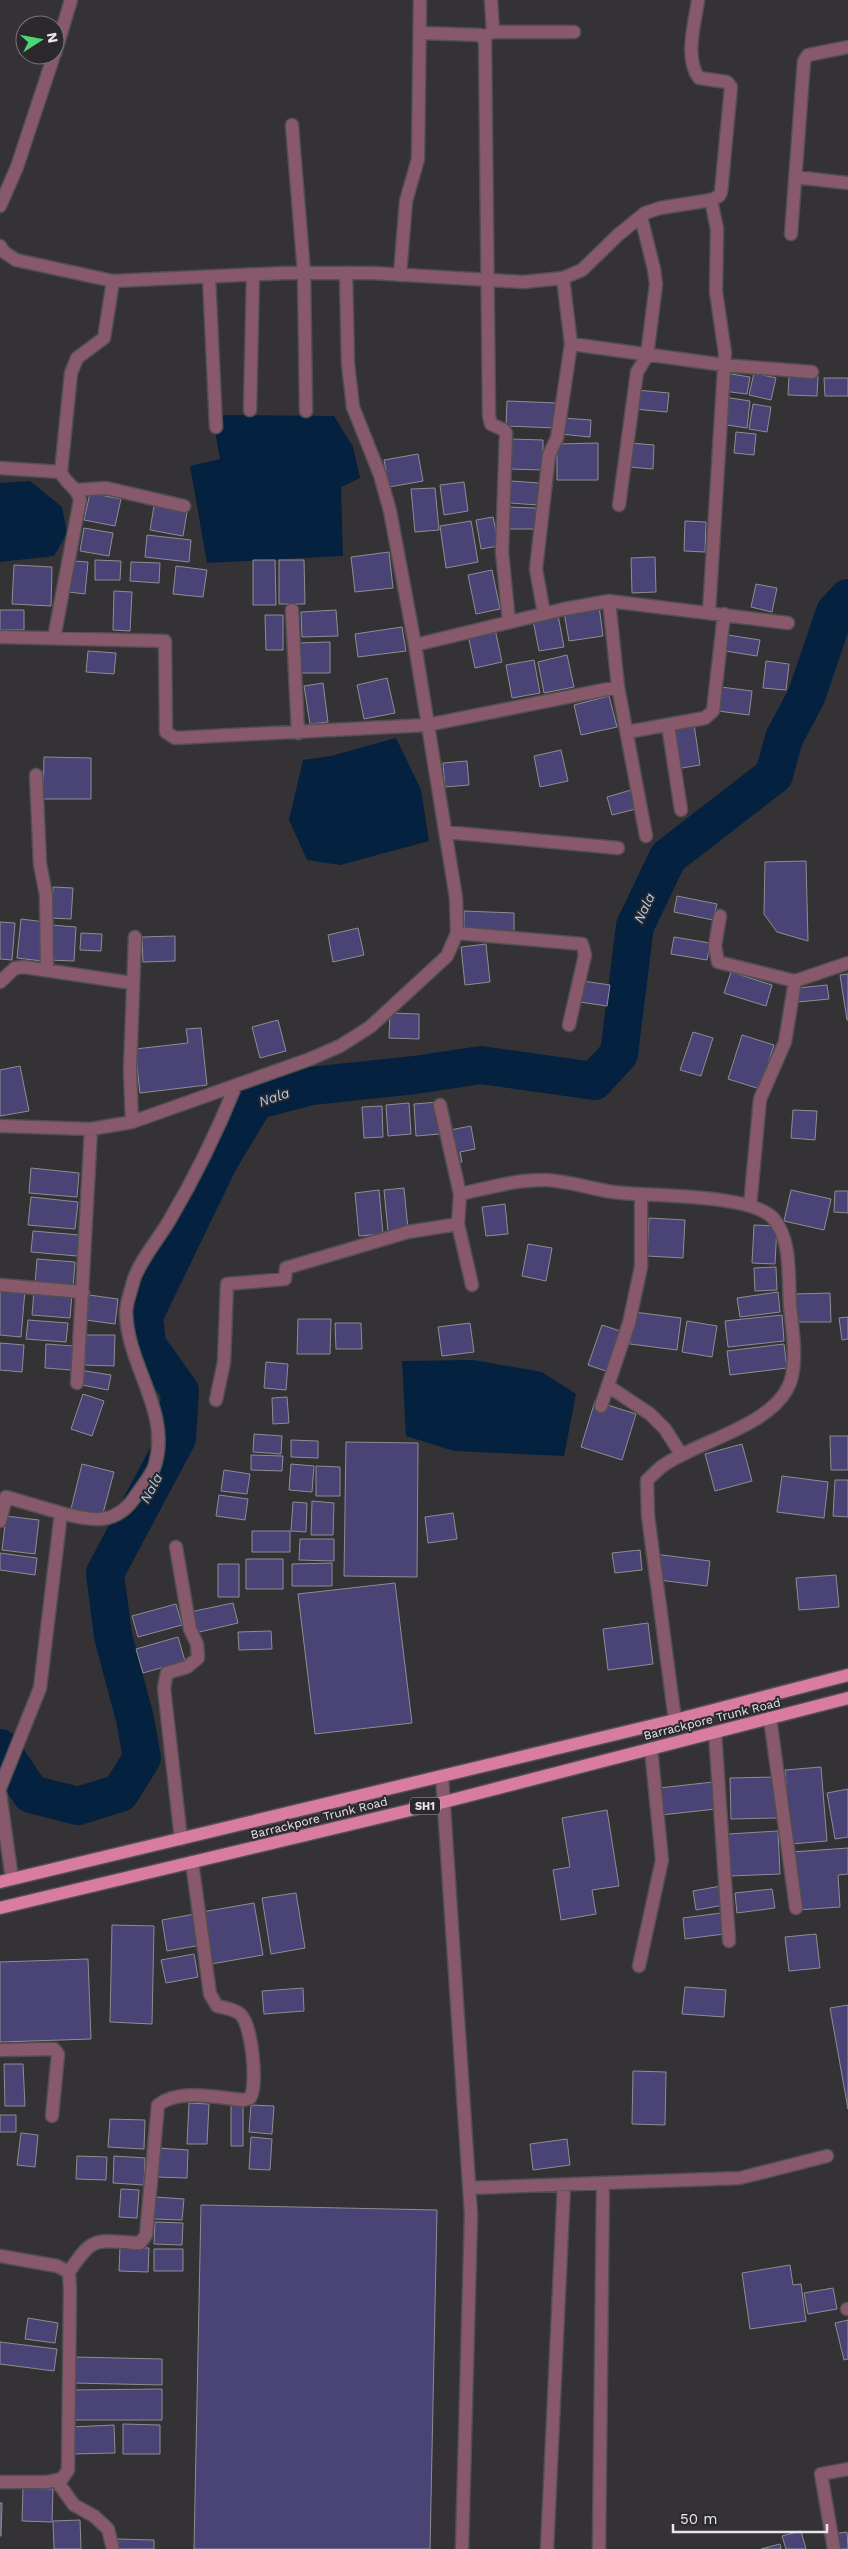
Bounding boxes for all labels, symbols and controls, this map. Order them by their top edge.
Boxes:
north arrow [15,15,65,65]
text: N [44,31,62,44]
water label: Nala [630,890,658,926]
water label: Nala [257,1084,292,1110]
water label: Nala [137,1470,166,1506]
street label: Barrackpore Trunk Road [642,1695,782,1743]
street label: Barrackpore Trunk Road [249,1794,389,1842]
road number: SH1 [410,1798,440,1814]
scale bar [673,2502,827,2534]
text: 50 m [680,2510,717,2528]

